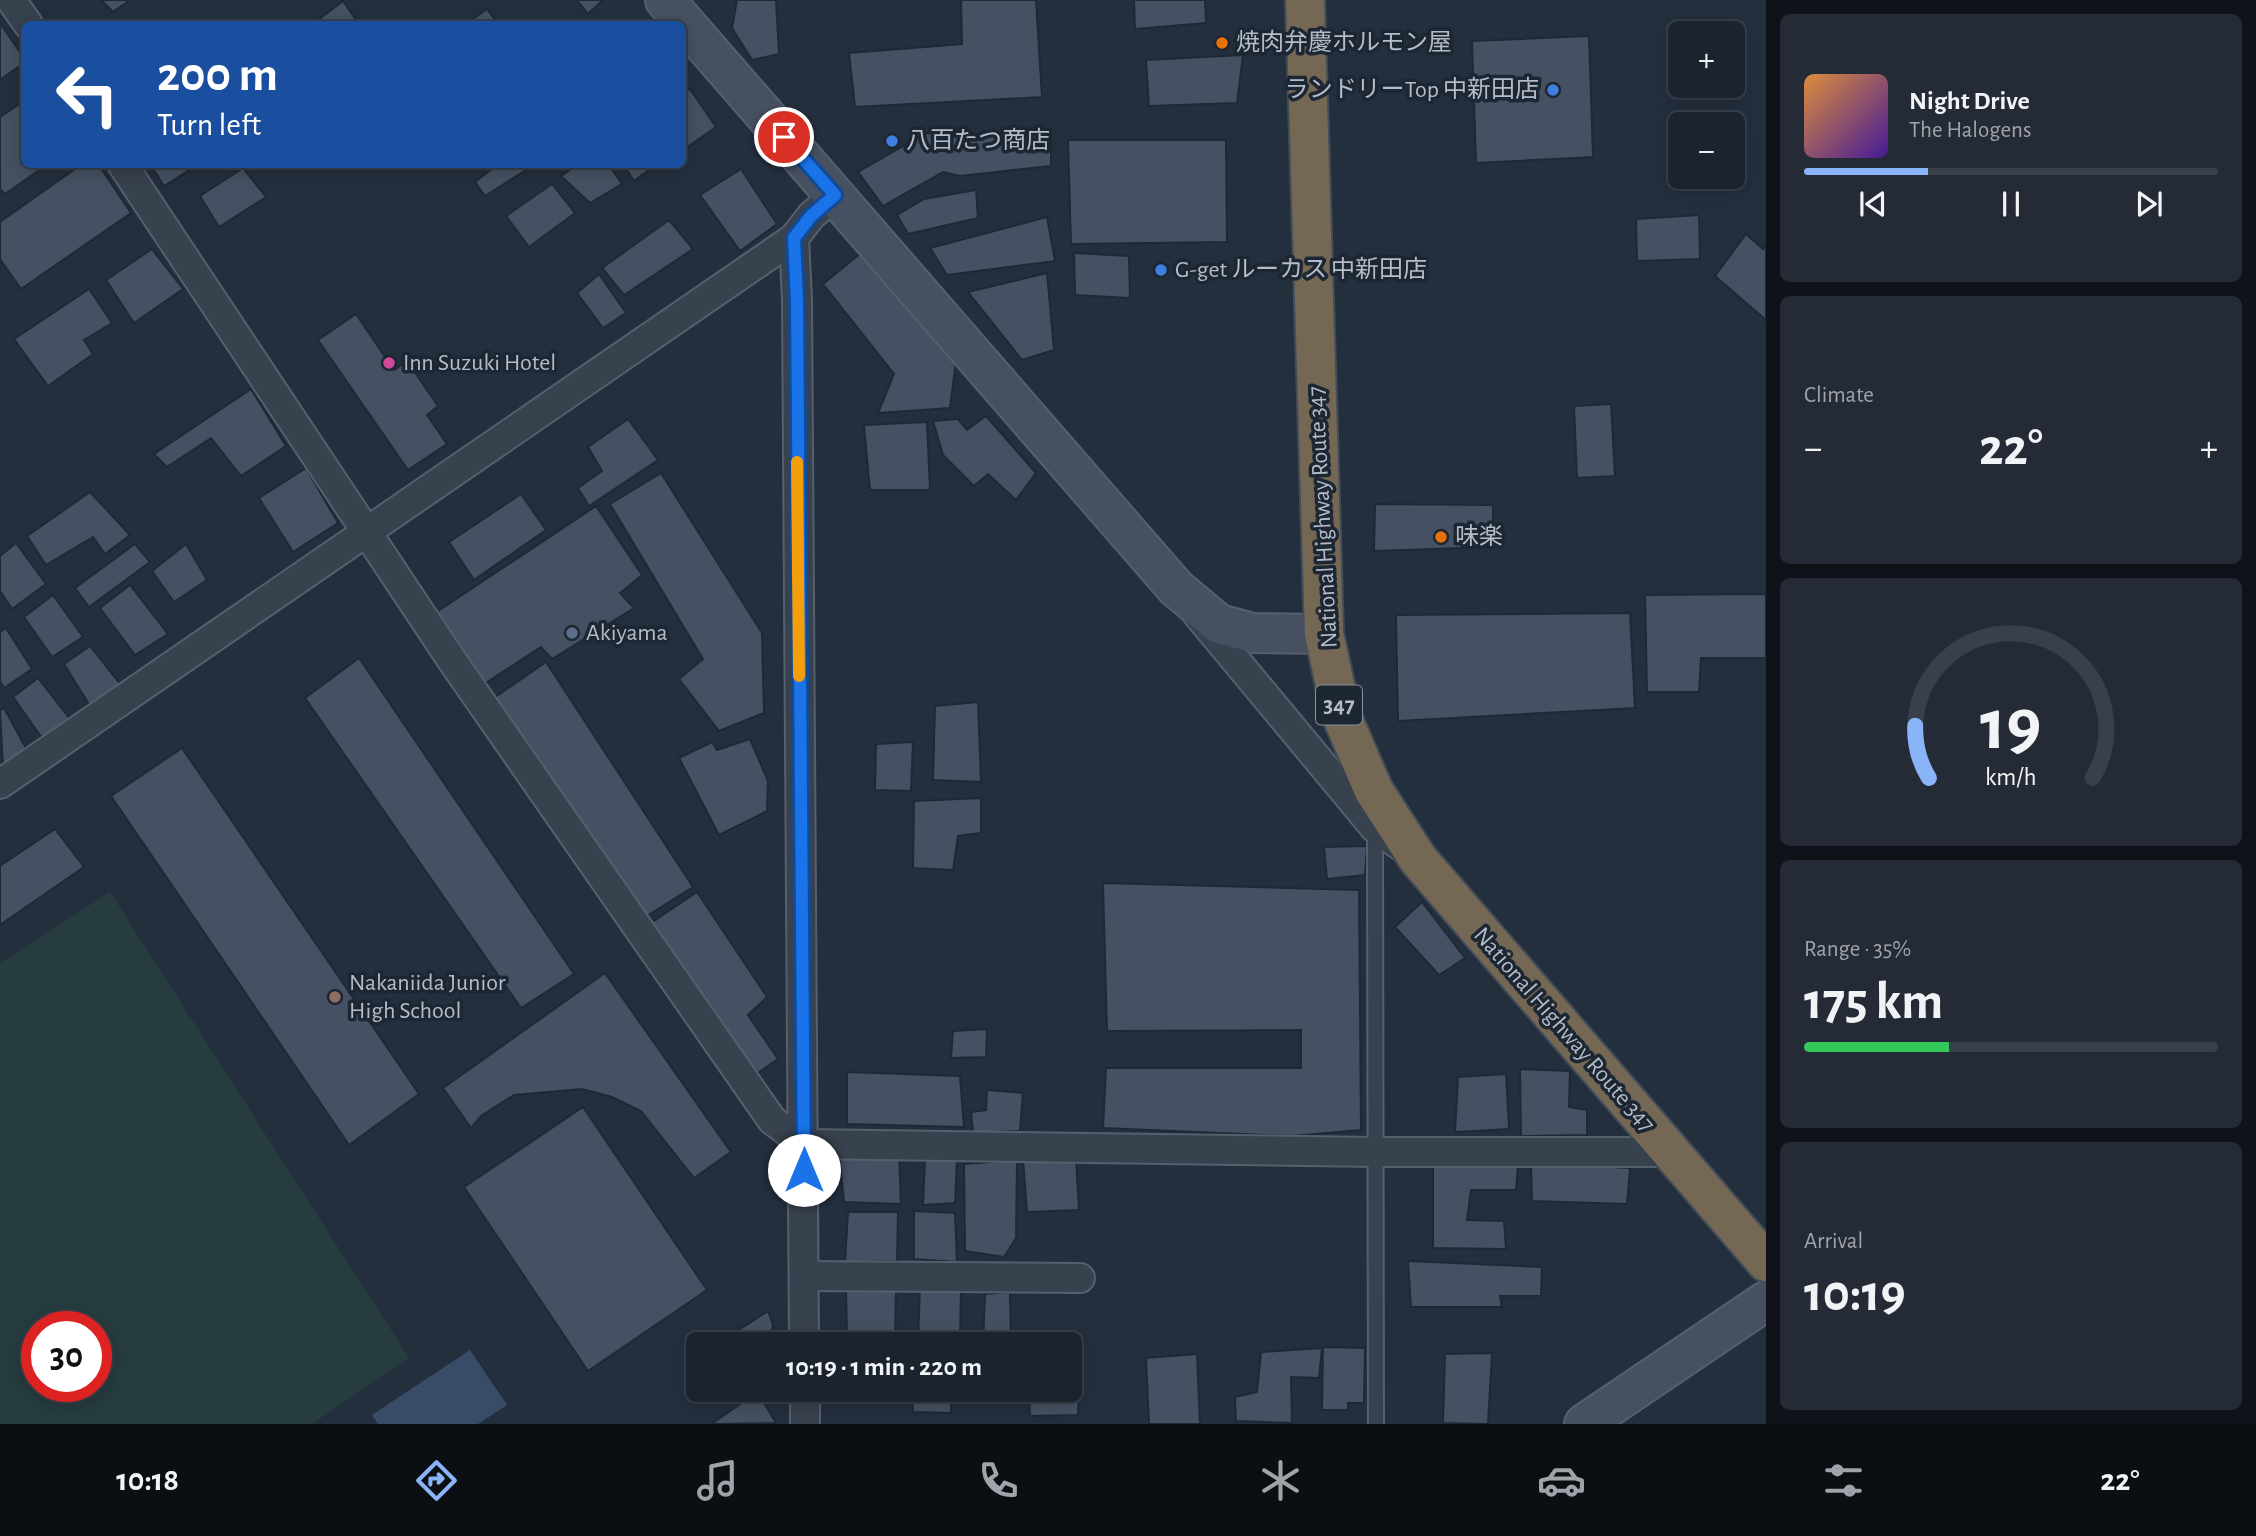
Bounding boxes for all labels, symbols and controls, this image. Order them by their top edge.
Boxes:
map controls [1668,21,1745,189]
button: + [1668,21,1745,98]
place label: 焼肉弁慶ホルモン屋 [1236,29,1452,55]
marker: 焼肉弁慶ホルモン屋 [1214,35,1230,51]
icon: left [42,49,133,140]
text: 200 m [157,51,278,100]
place label: ランドリーTop 中新田店 [1285,76,1539,102]
marker: ランドリーTop 中新田店 [1545,82,1561,98]
text: Night Drive [1909,88,2030,114]
pin [754,107,814,167]
text: Turn left [157,109,261,141]
button: − [1668,112,1745,189]
icon: arrive [765,118,803,156]
text: The Halogens [1909,119,2031,142]
place label: 八百たつ商店 [906,127,1050,153]
marker: 八百たつ商店 [884,133,900,149]
icon: previous [1854,185,1892,223]
icon: pause [1992,185,2030,223]
icon: next [2130,185,2168,223]
place label: G-get ルーカス 中新田店 [1175,256,1427,282]
marker: G-get ルーカス 中新田店 [1153,262,1169,278]
place label: Inn Suzuki Hotel [403,351,556,375]
marker: Inn Suzuki Hotel [381,355,397,371]
text: Climate [1804,384,1874,407]
street label: National Highway Route 347 [1304,385,1342,649]
text: 22° [1979,422,2043,474]
text: − [1804,430,1822,468]
text: + [2200,430,2218,468]
place label: 味楽 [1455,524,1503,549]
marker: 味楽 [1433,529,1449,545]
place label: Akiyama [586,621,668,645]
marker: Akiyama [564,625,580,641]
road number: 347 [1316,685,1362,724]
text: 19 [1980,690,2042,763]
text: km/h [1985,765,2037,790]
street label: National Highway Route 347 [1469,923,1659,1137]
text: Range · 35% [1804,938,1911,961]
place label: Nakaniida Junior High School [349,971,506,1023]
text: 175 km [1804,976,1943,1028]
marker: Nakaniida Junior High School [327,989,343,1005]
position arrow [767,1133,841,1207]
text: Arrival [1804,1230,1863,1253]
text: 10:19 [1804,1268,1906,1320]
speed limit sign: 30 [21,1311,112,1402]
text: 10:19 · 1 min · 220 m [786,1354,982,1380]
icon: directions [412,1456,461,1505]
icon: music [693,1456,742,1505]
icon: phone [974,1456,1023,1505]
icon: climate [1256,1456,1305,1505]
icon: car [1537,1456,1586,1505]
icon: filters [1819,1456,1868,1505]
text: 10:18 [116,1464,179,1496]
text: 22° [2100,1464,2140,1496]

